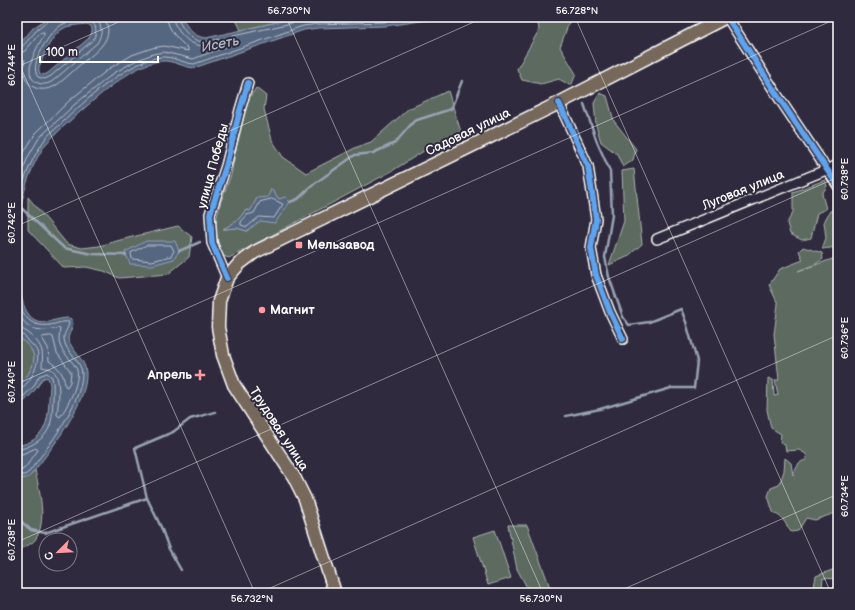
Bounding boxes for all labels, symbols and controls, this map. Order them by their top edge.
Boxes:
text: 56.730°N [268,5,310,17]
text: 56.728°N [556,5,598,17]
water label: Исеть [199,32,241,56]
scale bar [40,38,158,64]
text: 60.744°E [6,44,18,86]
text: 100 m [46,45,78,60]
street label: Садовая улица [423,104,513,159]
street label: улица Победы [194,122,232,210]
text: 60.738°E [839,158,851,200]
street label: Луговая улица [699,166,787,214]
text: 60.742°E [6,202,18,244]
place label: Мельзавод [307,237,375,253]
marker: Мельзавод [294,240,304,250]
place label: Магнит [270,302,315,318]
marker: Магнит [257,305,267,315]
text: 60.736°E [839,317,851,359]
text: 60.740°E [6,361,18,403]
place label: Апрель [146,367,192,383]
marker: Апрель [195,370,205,380]
street label: Трудовая улица [246,384,312,474]
text: 60.734°E [839,475,851,517]
text: 60.738°E [6,519,18,561]
north arrow [38,532,78,572]
text: С [42,549,57,562]
text: 56.732°N [231,593,273,605]
text: 56.730°N [520,593,562,605]

